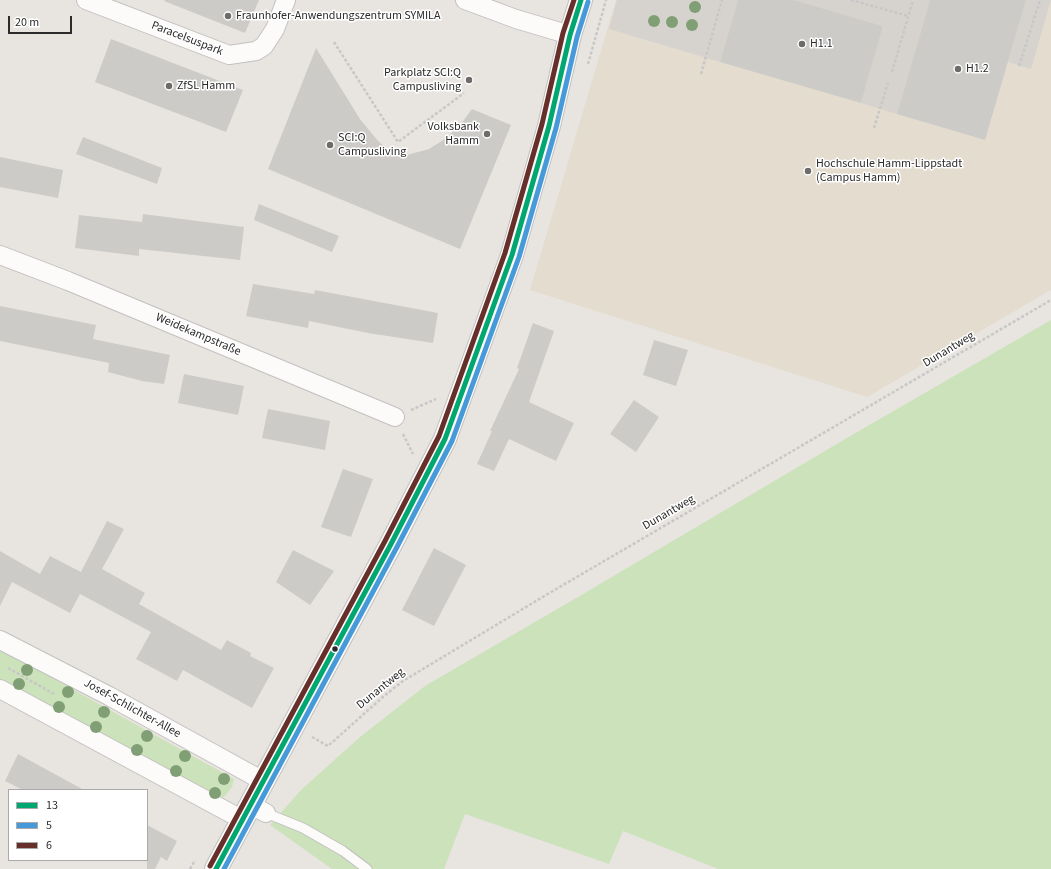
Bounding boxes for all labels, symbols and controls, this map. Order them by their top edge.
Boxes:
scale bar [10,8,74,34]
place label: Fraunhofer-Anwendungszentrum SYMILA [236,9,440,23]
marker: Fraunhofer-Anwendungszentrum SYMILA [223,11,233,21]
text: 20 m [15,14,39,31]
street label: Paracelsuspark [149,19,225,59]
place label: H1.1 [810,37,833,51]
marker: H1.1 [797,39,807,49]
place label: H1.2 [966,62,989,76]
marker: H1.2 [953,64,963,74]
place label: Parkplatz SCI:Q Campusliving [384,66,461,94]
marker: Parkplatz SCI:Q Campusliving [464,75,474,85]
place label: ZfSL Hamm [177,79,235,93]
marker: ZfSL Hamm [164,81,174,91]
place label: Volksbank Hamm [427,120,479,148]
marker: Volksbank Hamm [482,129,492,139]
place label: SCI:Q Campusliving [338,131,406,159]
marker: SCI:Q Campusliving [325,140,335,150]
place label: Hochschule Hamm-Lippstadt (Campus Hamm) [816,157,962,185]
marker: Hochschule Hamm-Lippstadt (Campus Hamm) [803,166,813,176]
street label: Weidekampstraße [153,311,243,359]
street label: Dunantweg [921,329,977,371]
street label: Dunantweg [640,492,698,534]
unlabelled marker [330,644,340,654]
street label: Dunantweg [354,665,408,713]
street label: Josef-Schlichter-Allee [81,676,183,742]
legend [8,789,148,861]
text: 13 [46,797,58,814]
text: 5 [46,817,52,834]
text: 6 [46,837,52,854]

